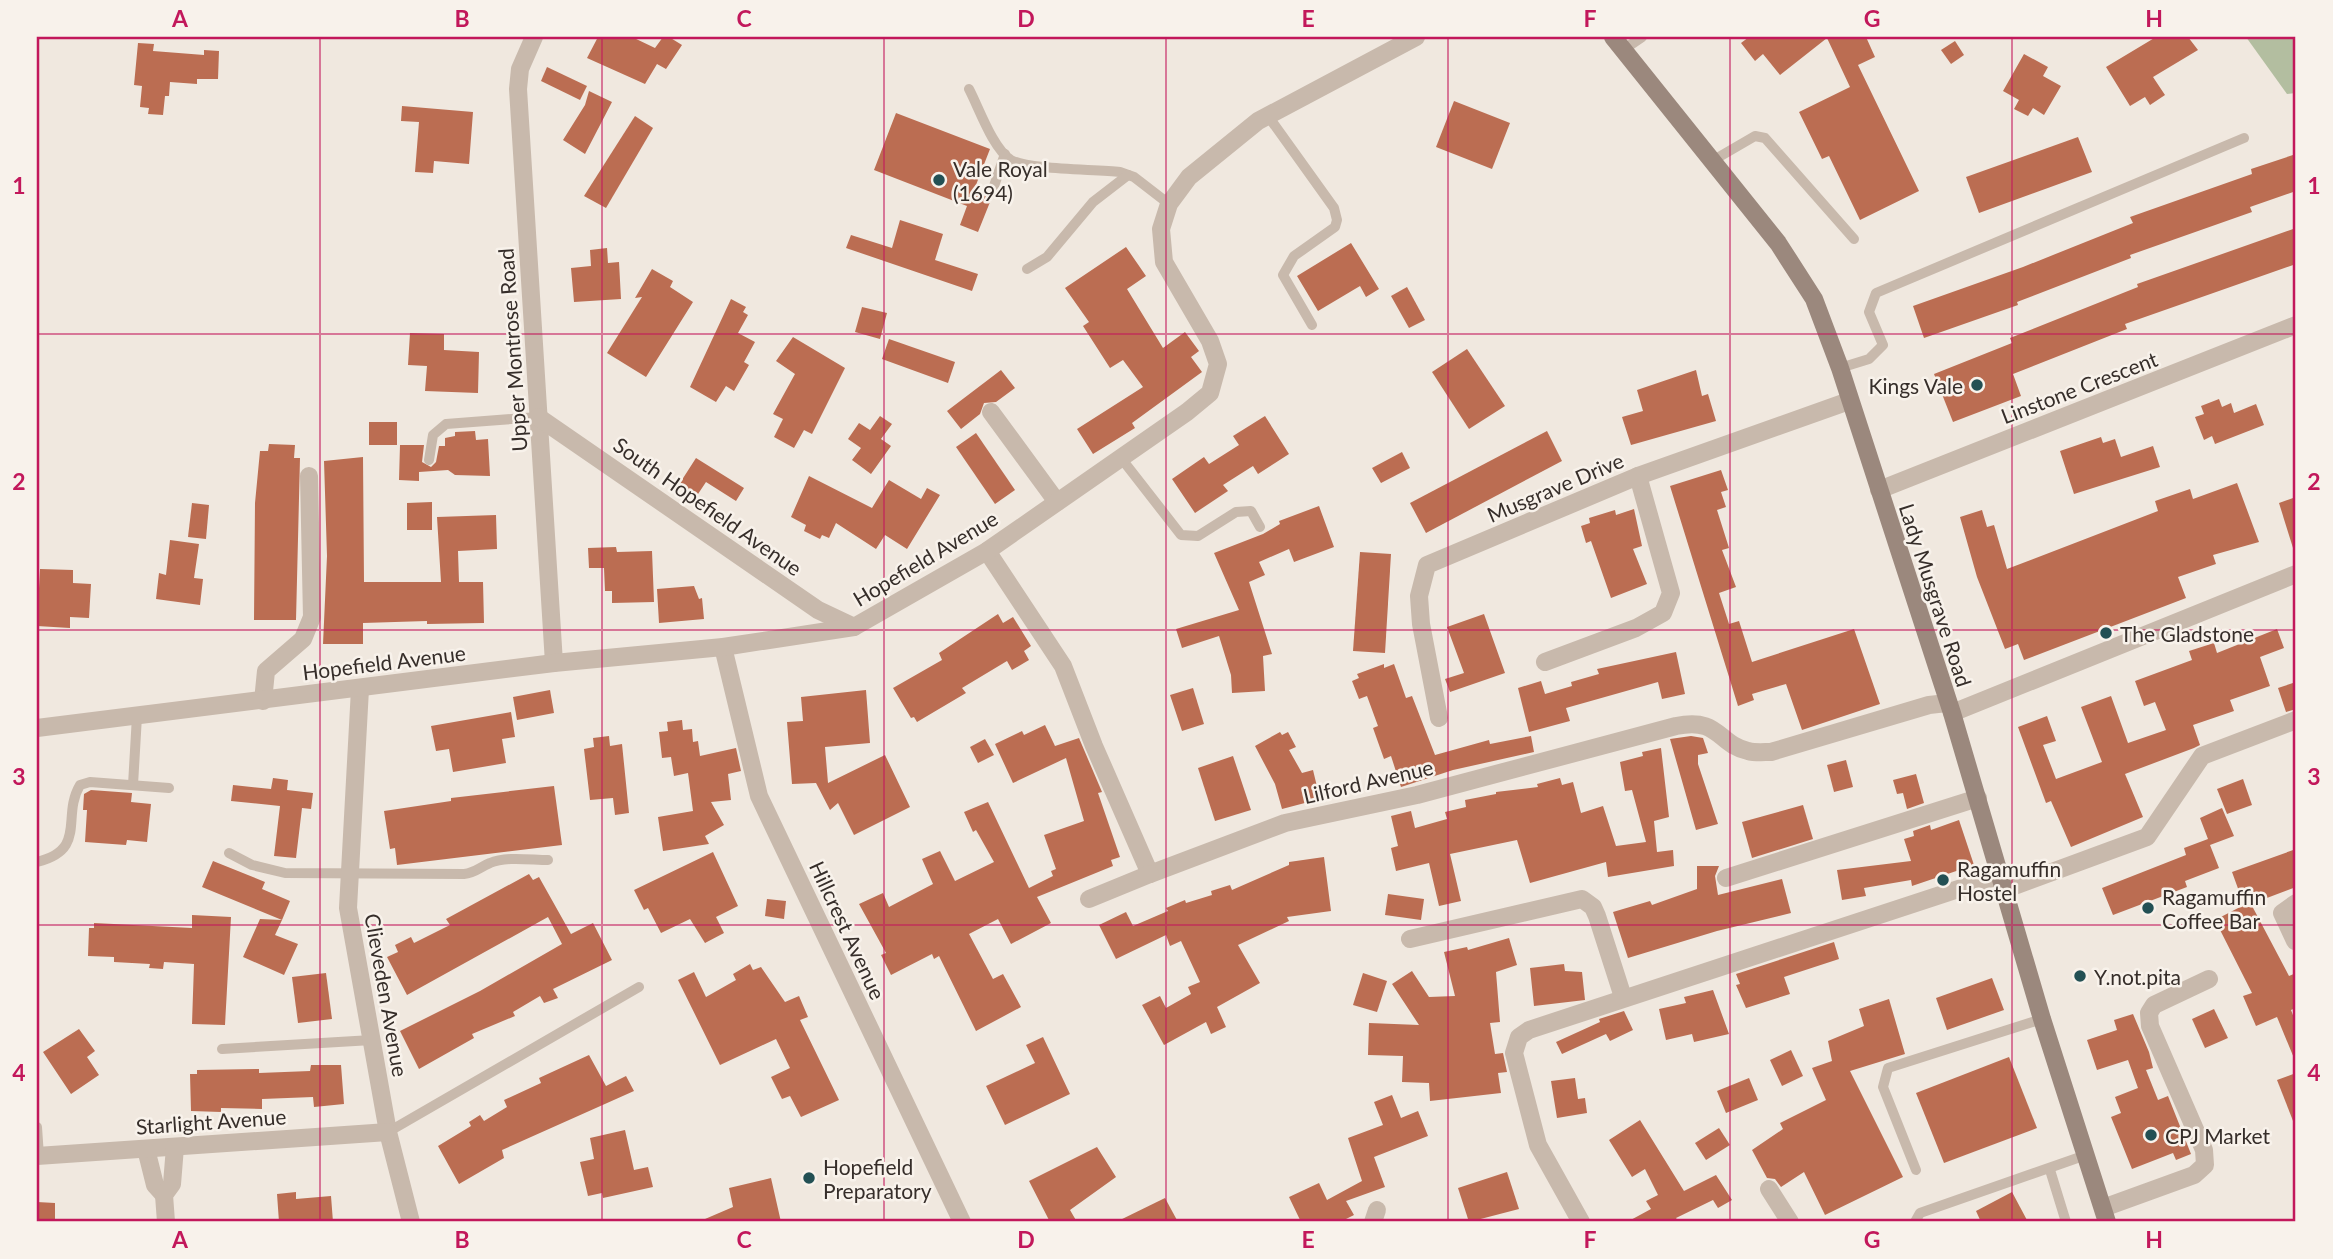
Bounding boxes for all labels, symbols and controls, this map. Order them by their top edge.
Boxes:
text: A [171,4,189,32]
text: B [454,4,470,32]
text: C [736,4,752,32]
text: D [1017,4,1035,32]
text: E [1301,4,1315,32]
text: F [1583,4,1597,32]
text: G [1864,4,1880,32]
text: H [2145,4,2163,32]
place label: Vale Royal (1694) [953,156,1048,205]
text: 1 [12,171,26,199]
text: 1 [2307,171,2321,199]
marker: Vale Royal (1694) [931,172,947,188]
street label: Upper Montrose Road [492,247,532,453]
street label: Linstone Crescent [1997,345,2161,428]
place label: Kings Vale [1869,373,1963,398]
marker: Kings Vale [1969,377,1985,393]
street label: South Hopefield Avenue [609,432,807,580]
street label: Musgrave Drive [1483,447,1627,527]
text: 2 [12,467,26,495]
text: 2 [2307,467,2321,495]
street label: Lady Musgrave Road [1895,500,1977,690]
street label: Hopefield Avenue [848,505,1002,611]
place label: The Gladstone [2120,621,2254,646]
marker: The Gladstone [2098,625,2114,641]
street label: Hopefield Avenue [301,640,467,684]
street label: Lilford Avenue [1300,754,1436,808]
text: 3 [12,762,26,790]
text: 3 [2307,762,2321,790]
place label: Ragamuffin Hostel [1957,856,2061,905]
street label: Hillcrest Avenue [805,857,891,1003]
marker: Ragamuffin Hostel [1935,872,1951,888]
place label: Ragamuffin Coffee Bar [2162,884,2266,933]
marker: Ragamuffin Coffee Bar [2140,900,2156,916]
street label: Clieveden Avenue [360,911,414,1079]
place label: Y.not.pita [2094,964,2181,989]
marker: Y.not.pita [2072,968,2088,984]
text: 4 [12,1058,26,1086]
text: 4 [2307,1058,2321,1086]
street label: Starlight Avenue [135,1103,287,1139]
place label: CPJ Market [2165,1123,2271,1148]
marker: CPJ Market [2143,1127,2159,1143]
place label: Hopefield Preparatory [823,1154,932,1203]
marker: Hopefield Preparatory [801,1170,817,1186]
text: A [171,1225,189,1253]
text: B [454,1225,470,1253]
text: C [736,1225,752,1253]
text: D [1017,1225,1035,1253]
text: E [1301,1225,1315,1253]
text: F [1583,1225,1597,1253]
text: G [1864,1225,1880,1253]
text: H [2145,1225,2163,1253]

